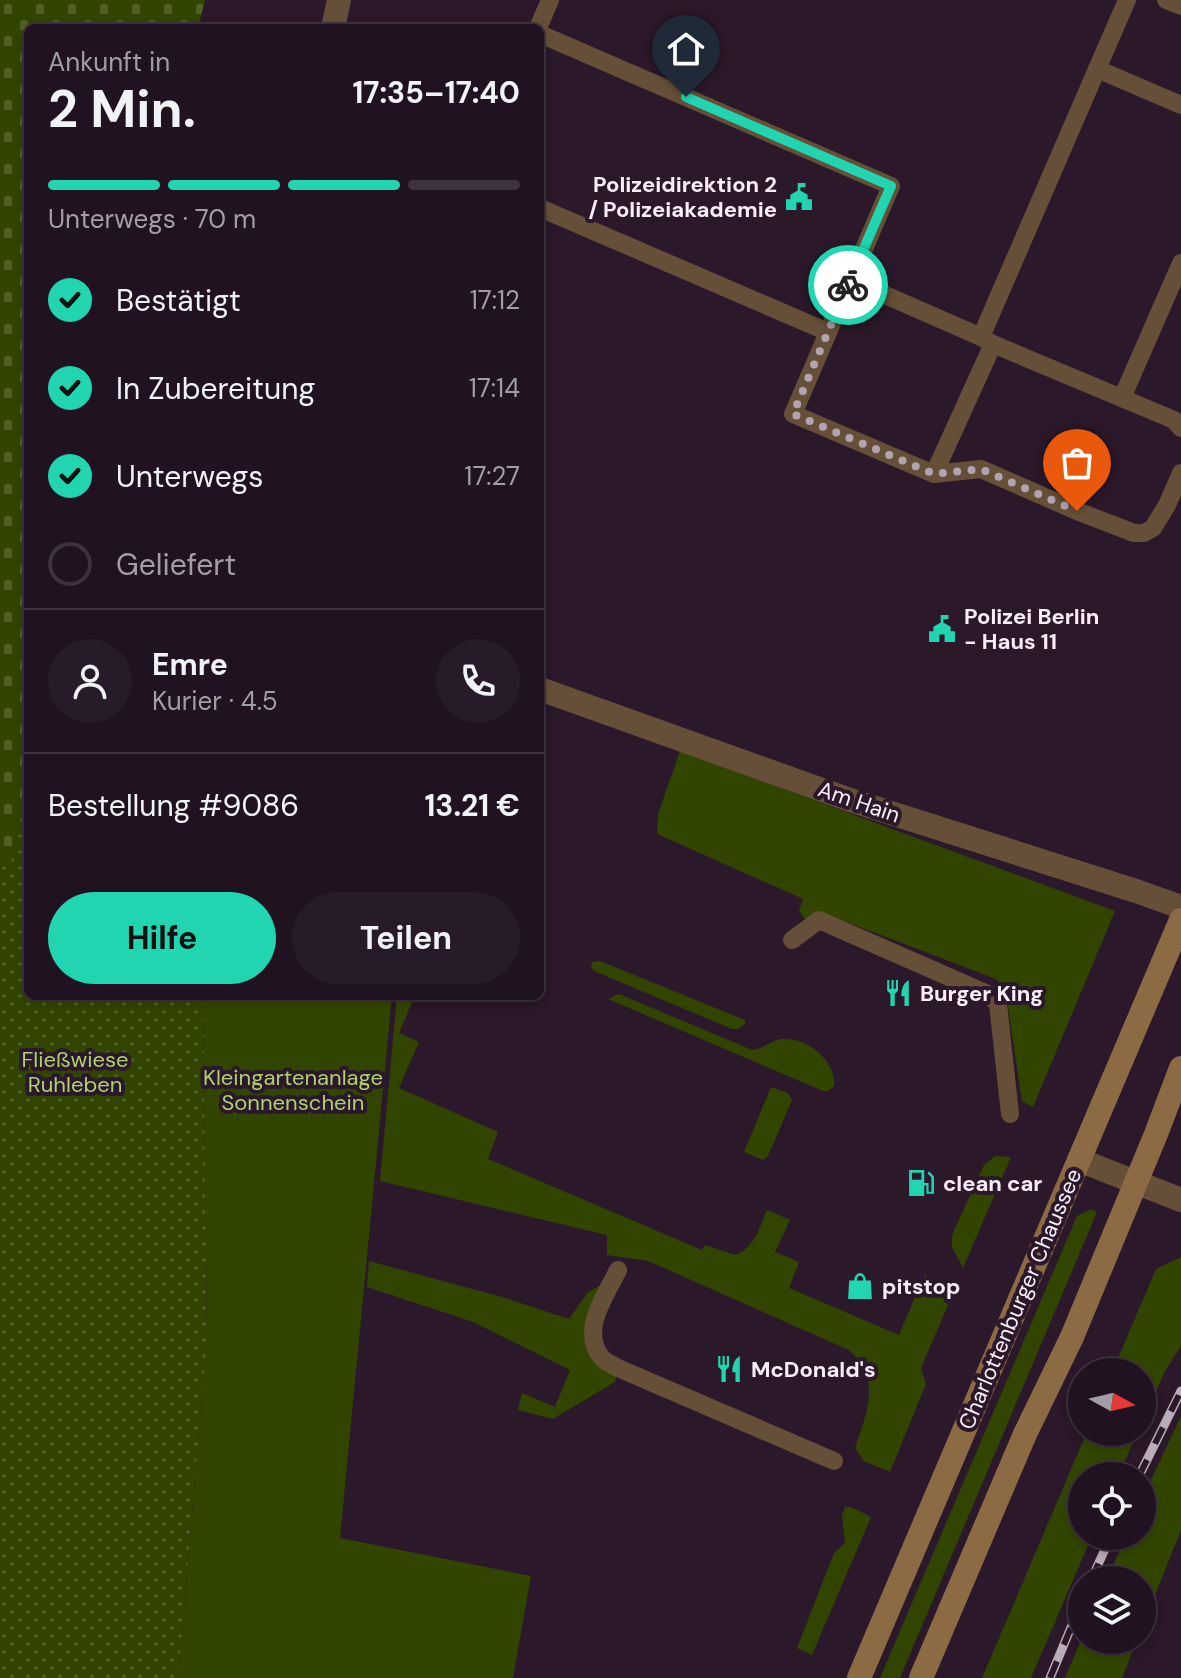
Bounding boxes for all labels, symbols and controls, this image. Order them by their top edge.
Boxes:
pin [652,15,720,97]
icon: home [664,27,708,71]
text: Ankunft in [48,45,170,79]
text: 17:35–17:40 [352,73,520,112]
text: 2 Min. [48,75,196,143]
place label: Polizeidirektion 2 / Polizeiakademie [588,170,777,224]
public building icon: Polizeidirektion 2 / Polizeiakademie [784,182,814,212]
text: Unterwegs · 70 m [48,202,256,236]
courier [808,245,888,325]
icon: bike [826,263,870,307]
icon: check [48,278,92,322]
text: Bestätigt [116,281,241,320]
text: 17:12 [470,283,520,317]
icon: check [48,366,92,410]
text: In Zubereitung [116,369,315,408]
text: 17:14 [469,371,520,405]
pin [1043,429,1111,511]
icon: bag [1055,441,1099,485]
icon: check [48,454,92,498]
text: Unterwegs [116,457,263,496]
text: 17:27 [464,459,520,493]
text: Geliefert [116,545,236,584]
place label: Polizei Berlin - Haus 11 [964,602,1099,656]
public building icon: Polizei Berlin - Haus 11 [927,614,957,644]
button: person [48,639,132,723]
button: phone [436,639,520,723]
text: Emre [152,645,228,684]
text: Kurier · 4.5 [152,684,278,718]
street label: Am Hain [814,774,904,830]
text: Bestellung #9086 [48,786,299,825]
text: 13.21 € [424,786,520,825]
button: Hilfe [48,892,276,984]
button: Teilen [292,892,520,984]
restaurant icon: Burger King [883,978,913,1008]
place label: Burger King [920,979,1044,1008]
park label: Fließwiese Ruhleben [21,1045,129,1099]
park label: Kleingartenanlage Sonnenschein [203,1063,383,1117]
street label: Charlottenburger Chaussee [952,1164,1088,1434]
fuel station icon: clean car [906,1168,936,1198]
place label: clean car [943,1169,1042,1198]
shop icon: pitstop [845,1271,875,1301]
place label: pitstop [882,1272,960,1301]
restaurant icon: McDonald's [714,1354,744,1384]
place label: McDonald's [751,1355,876,1384]
north arrow [1068,1358,1156,1446]
map controls [1068,1358,1156,1654]
button: locate [1068,1462,1156,1550]
button: layers [1068,1566,1156,1654]

